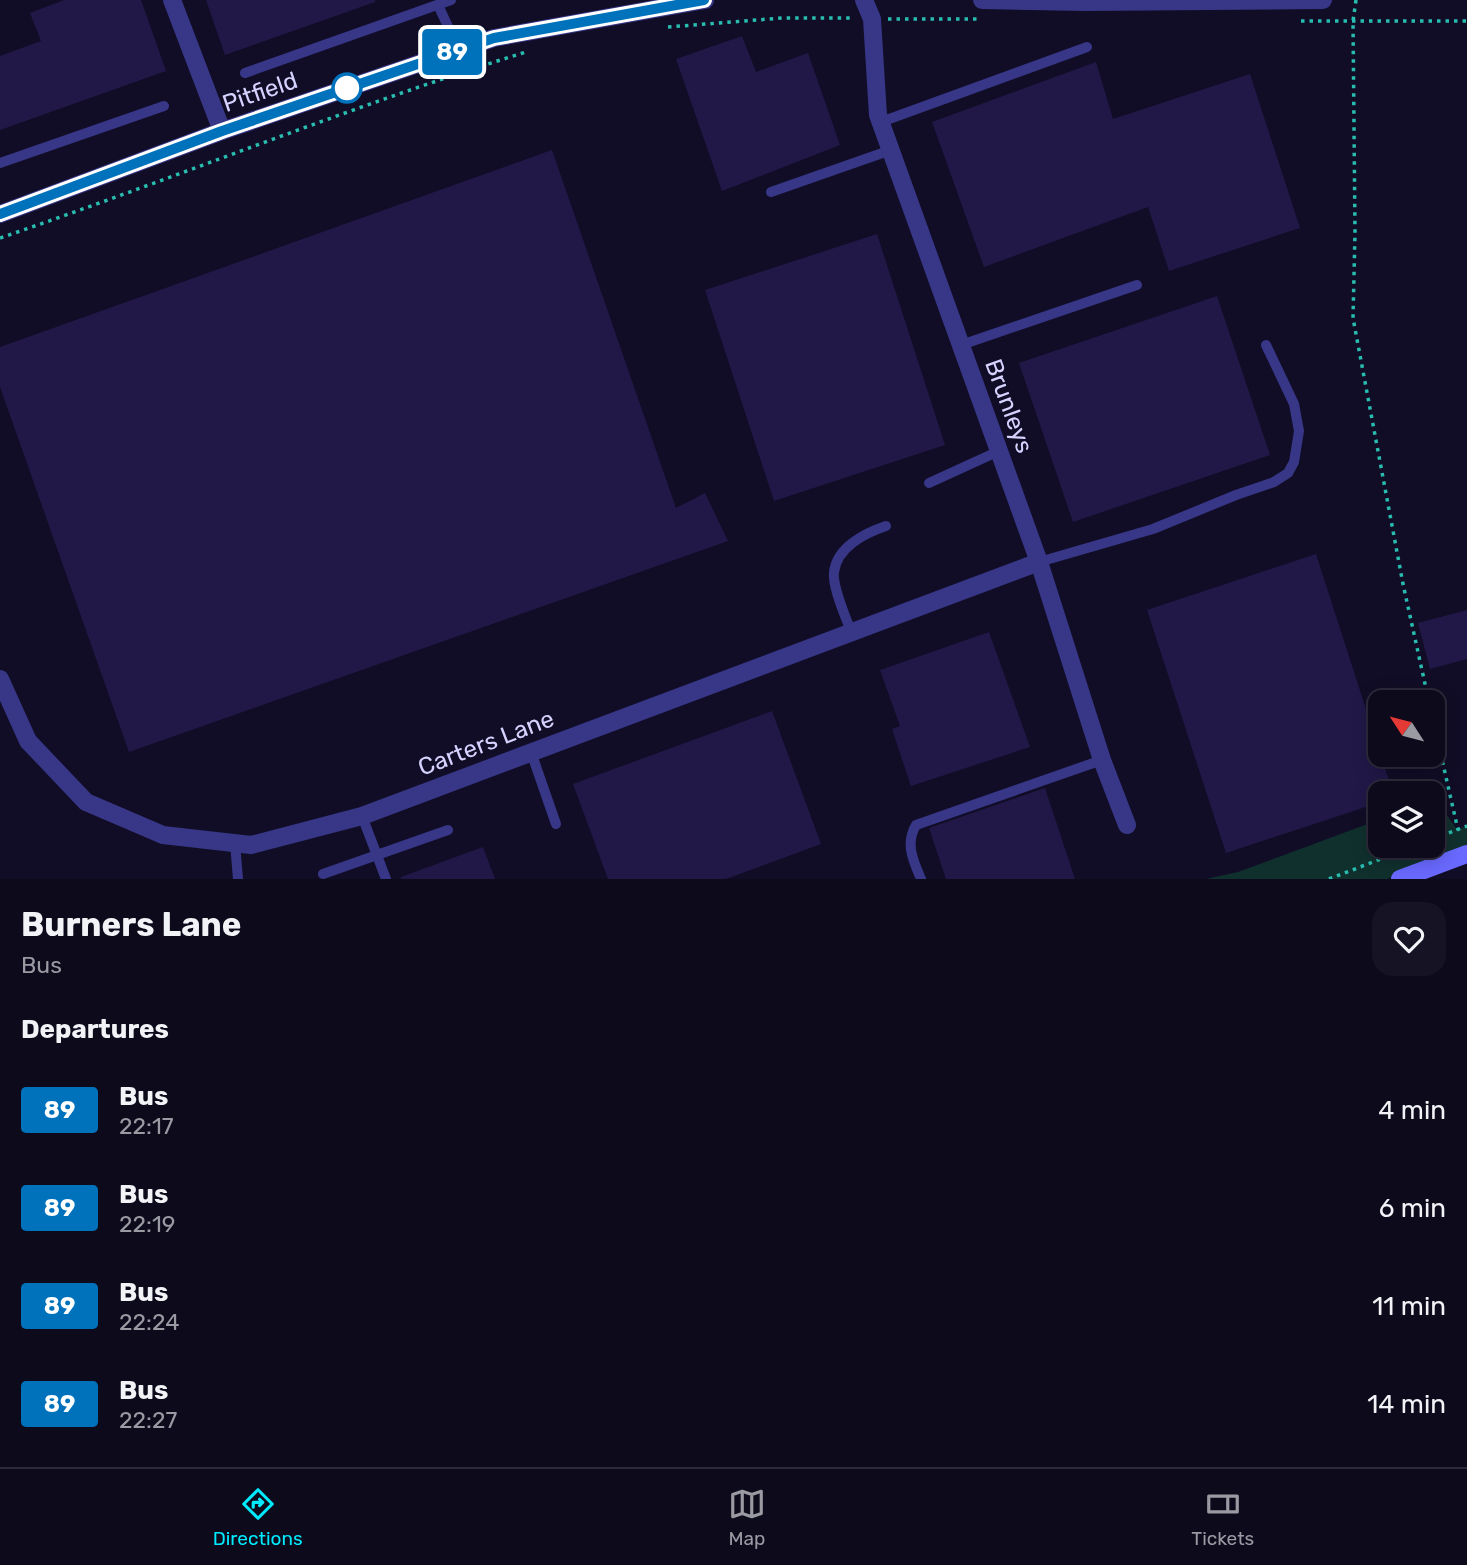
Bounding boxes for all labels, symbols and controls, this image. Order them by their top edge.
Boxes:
line badge: 89 [420,29,484,75]
text: 89 [436,38,468,66]
street label: Pitfield [219,66,301,118]
unlabelled marker [332,73,362,103]
street label: Brunleys [979,355,1039,457]
north arrow [1368,690,1446,766]
map controls [1368,690,1445,858]
street label: Carters Lane [414,704,558,782]
button: layers [1368,781,1445,858]
button: heart [1372,902,1446,976]
text: Burners Lane [21,905,241,944]
text: Bus [21,951,62,979]
text: Departures [21,1014,169,1045]
text: Bus [119,1081,168,1112]
text: 4 min [1378,1095,1446,1126]
text: 89 [44,1096,75,1124]
text: 22:17 [119,1112,174,1140]
text: Bus [119,1179,168,1210]
text: 6 min [1379,1193,1446,1224]
text: 89 [44,1194,75,1222]
text: 22:19 [119,1210,175,1238]
text: Bus [119,1277,168,1308]
text: 11 min [1372,1291,1446,1322]
text: 89 [44,1292,75,1320]
text: 22:24 [119,1308,179,1336]
text: Bus [119,1375,168,1406]
text: 14 min [1367,1389,1446,1420]
text: 89 [44,1390,75,1418]
text: 22:27 [119,1406,177,1434]
tab: Directions [213,1485,303,1550]
tab: Map [728,1485,766,1550]
tab: Tickets [1191,1485,1254,1550]

